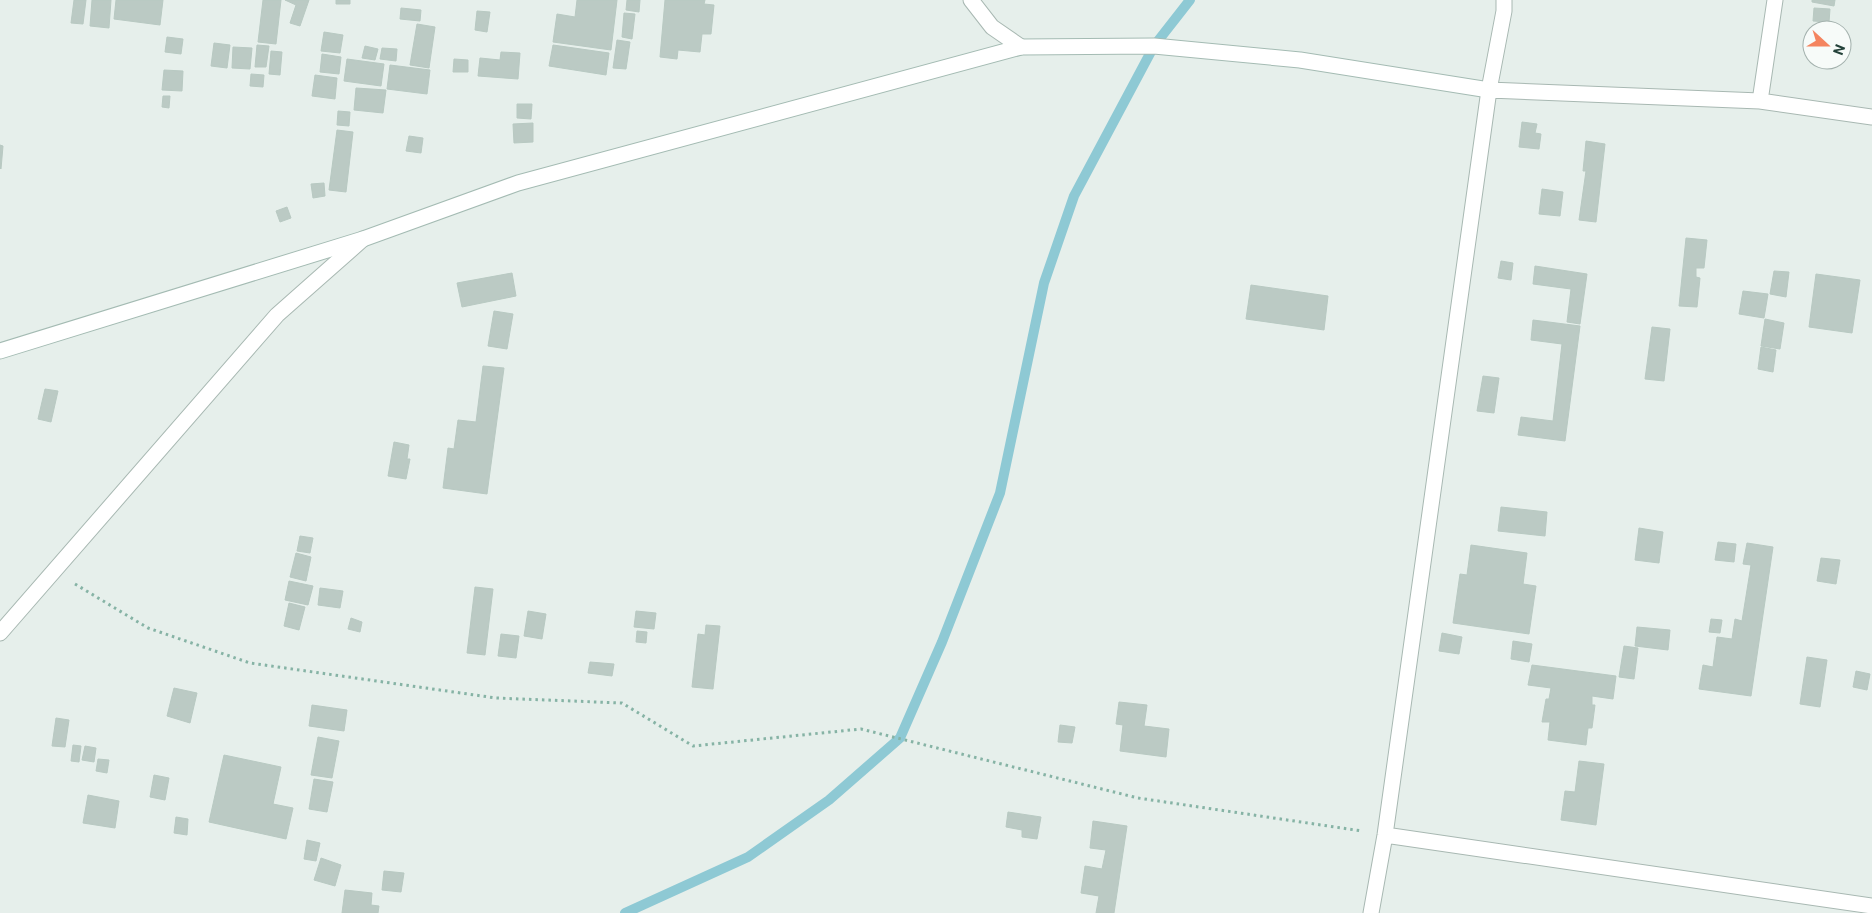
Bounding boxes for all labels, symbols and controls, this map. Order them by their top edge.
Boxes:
north arrow [1802,20,1852,70]
text: N [1830,42,1848,57]

